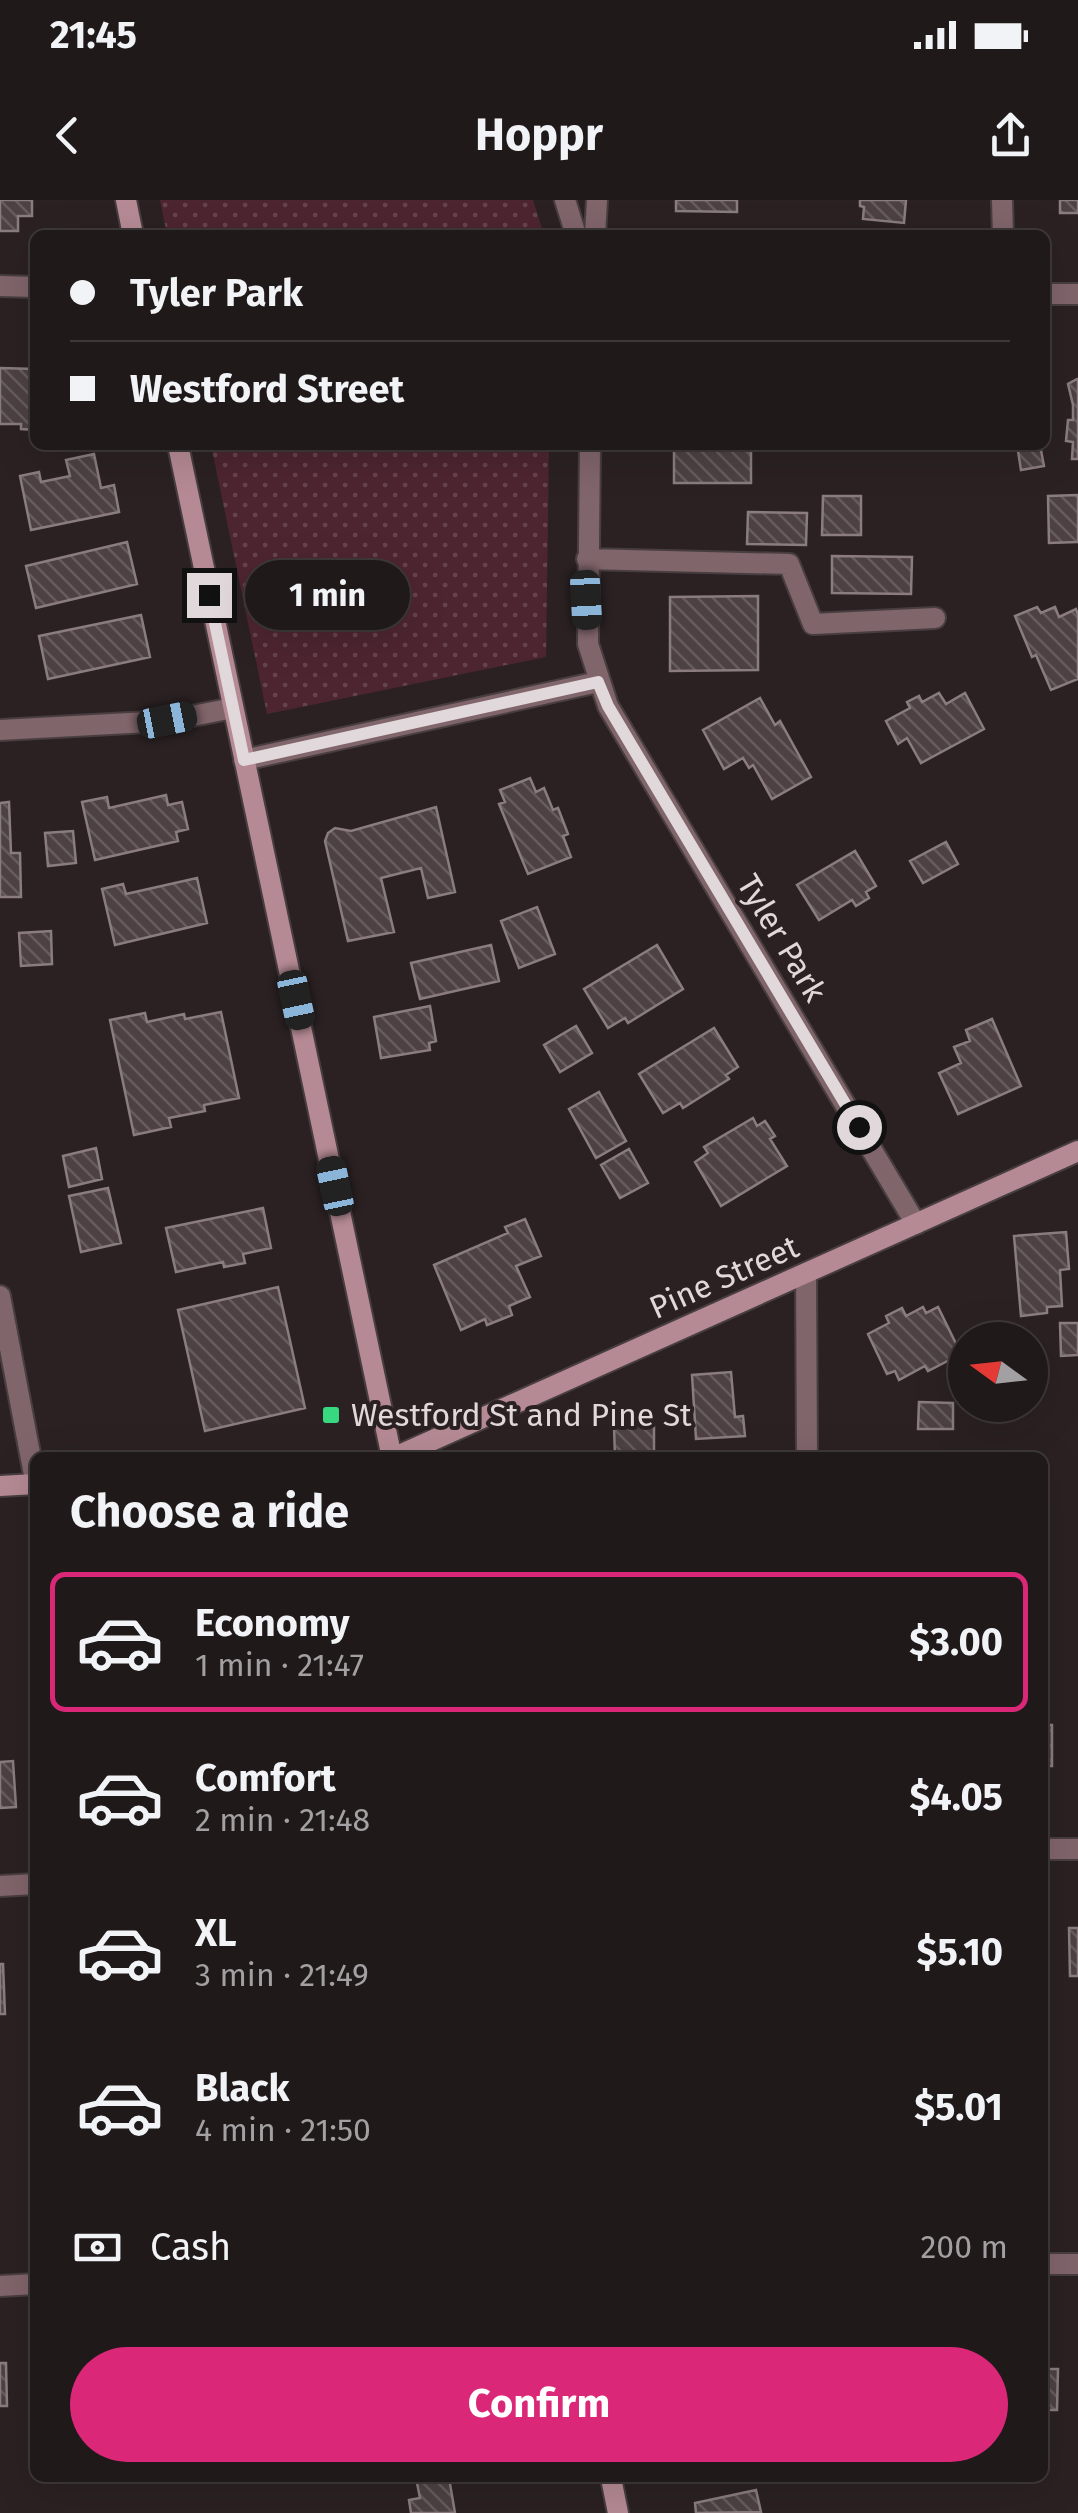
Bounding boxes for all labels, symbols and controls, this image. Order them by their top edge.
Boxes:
text: 21:45 [50,12,137,58]
icon: back [40,108,95,163]
text: Hoppr [475,108,603,162]
icon: share [983,108,1038,163]
text: Tyler Park [130,270,303,316]
text: Westford Street [130,366,404,412]
callout: 1 min [244,560,409,630]
car [569,569,603,631]
route end [187,573,232,618]
text: 1 min [289,576,366,614]
car [135,700,199,740]
street label: Tyler Park [729,868,835,1009]
car [275,968,317,1032]
route start [837,1105,882,1150]
car [314,1154,356,1218]
street label: Pine Street [644,1227,805,1327]
north arrow [948,1322,1048,1422]
map controls [948,1322,1048,1422]
place label: Westford St and Pine St [351,1396,692,1434]
marker: Westford St and Pine St [320,1404,342,1426]
text: Choose a ride [70,1485,349,1539]
icon: car [75,1597,165,1687]
text: Economy [195,1600,350,1646]
text: $3.00 [909,1619,1003,1665]
text: 1 min · 21:47 [195,1646,364,1684]
icon: car [75,1752,165,1842]
text: Comfort [195,1755,336,1801]
text: $4.05 [909,1774,1003,1820]
text: 2 min · 21:48 [195,1801,370,1839]
icon: car [75,1907,165,1997]
text: XL [195,1910,237,1956]
text: $5.10 [917,1929,1003,1975]
text: 3 min · 21:49 [195,1956,369,1994]
icon: car [75,2062,165,2152]
text: Black [195,2065,290,2111]
text: $5.01 [914,2084,1003,2130]
text: 4 min · 21:50 [195,2111,371,2149]
icon: cash [70,2220,125,2275]
text: Cash [150,2224,231,2270]
text: 200 m [921,2228,1008,2266]
button: Confirm [70,2347,1008,2462]

